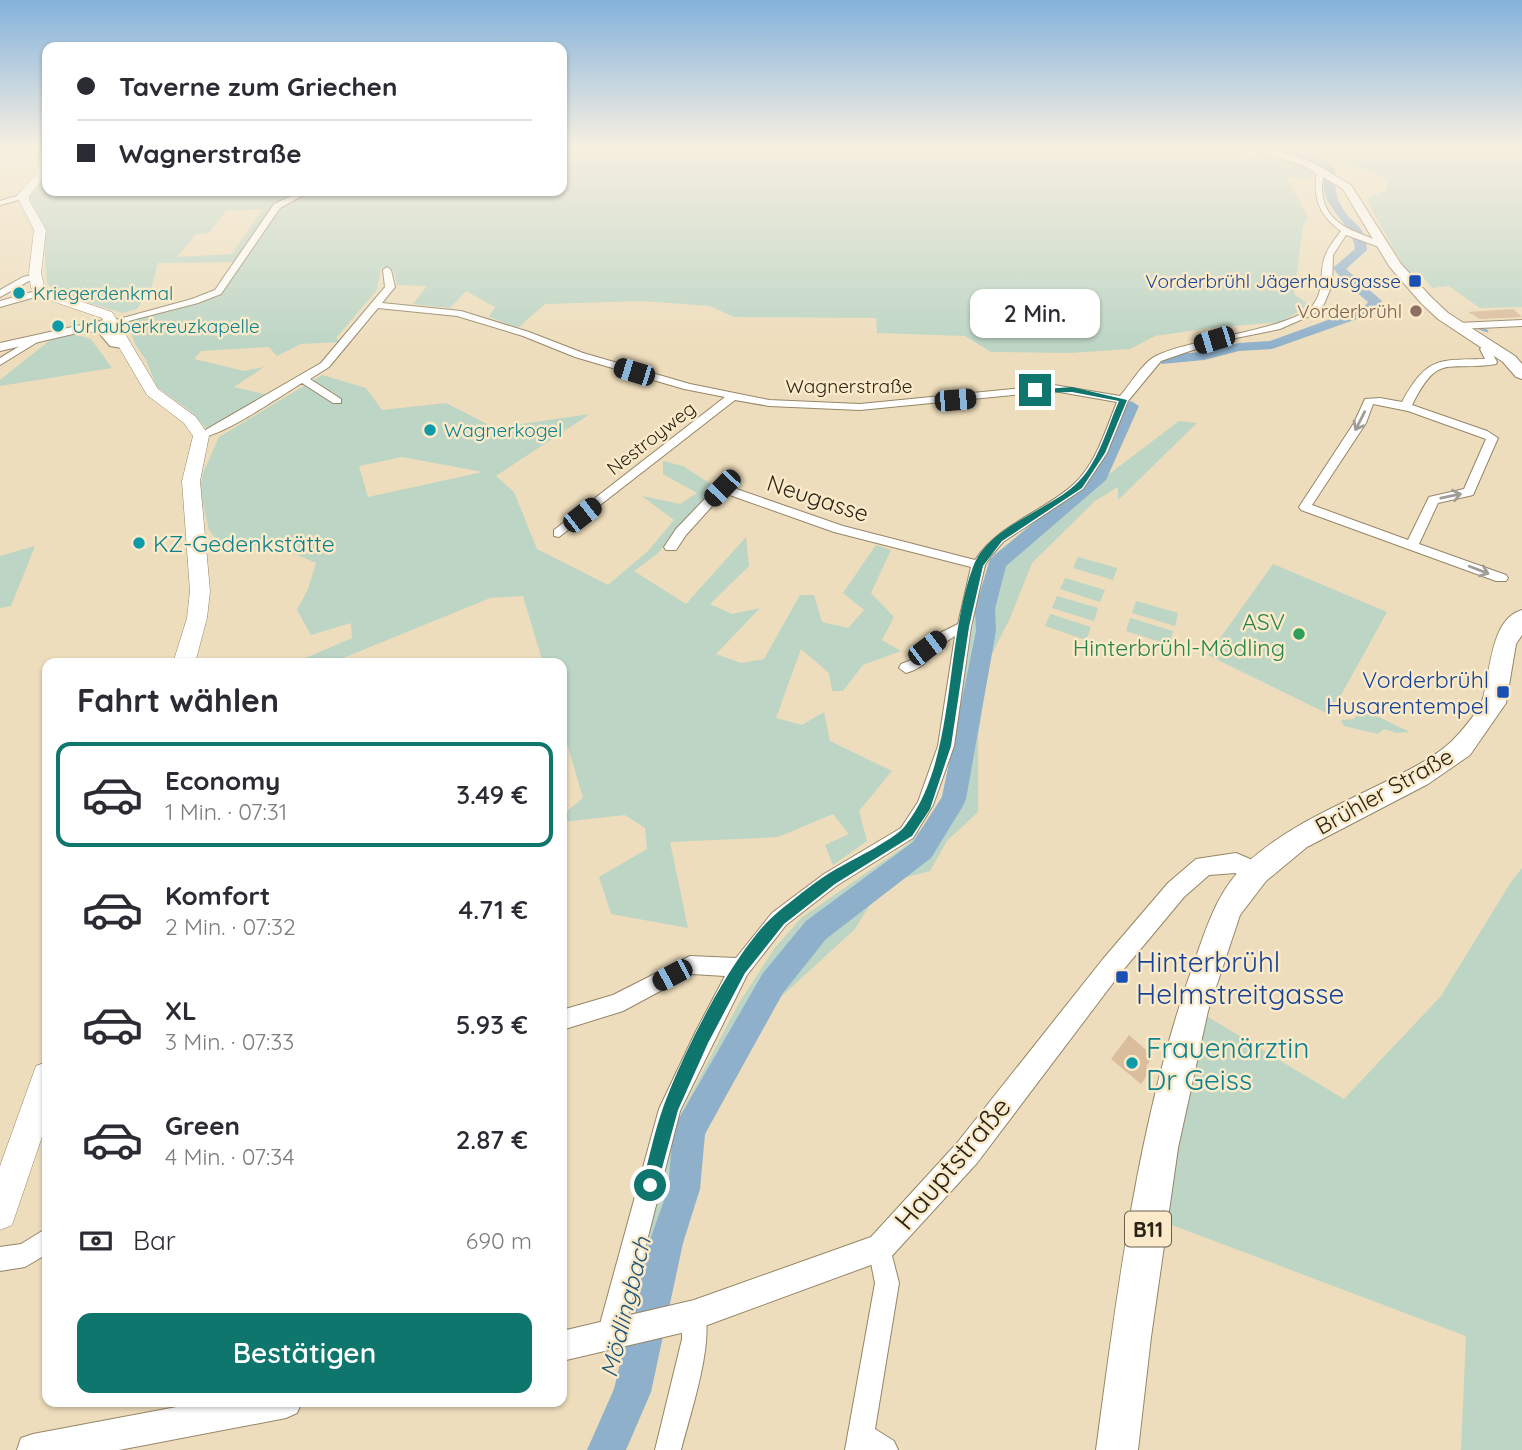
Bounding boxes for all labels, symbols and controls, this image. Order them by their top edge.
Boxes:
text: Taverne zum Griechen [119,70,397,103]
text: Wagnerstraße [119,137,301,170]
place label: Vorderbrühl Jägerhausgasse [1145,269,1401,293]
marker: Vorderbrühl Jägerhausgasse [1407,273,1423,289]
place label: Kriegerdenkmal [33,281,173,305]
marker: Kriegerdenkmal [11,285,27,301]
callout: 2 Min. [970,288,1100,338]
text: 2 Min. [1004,299,1066,328]
place label: Vorderbrühl [1297,299,1402,323]
marker: Vorderbrühl [1408,303,1424,319]
place label: Urlauberkreuzkapelle [72,314,260,338]
marker: Urlauberkreuzkapelle [50,318,66,334]
car [1191,324,1238,356]
car [611,356,658,388]
street label: Wagnerstraße [786,374,912,398]
route end [1019,374,1051,406]
car [934,388,977,412]
street label: Nestroyweg [602,396,700,480]
one-way arrow [1352,410,1366,431]
place label: Wagnerkogel [444,418,562,442]
marker: Wagnerkogel [422,422,438,438]
car [700,466,745,510]
street label: Neugasse [763,468,873,528]
one-way arrow [1439,489,1462,502]
car [559,494,606,536]
place label: KZ-Gedenkstätte [153,529,335,558]
marker: KZ-Gedenkstätte [131,535,147,551]
one-way arrow [1468,565,1490,577]
place label: ASV Hinterbrühl-Mödling [1073,607,1285,662]
marker: ASV Hinterbrühl-Mödling [1291,626,1307,642]
car [904,627,951,669]
place label: Vorderbrühl Husarentempel [1326,665,1489,720]
text: Fahrt wählen [77,680,279,720]
marker: Vorderbrühl Husarentempel [1495,684,1511,700]
street label: Brühler Straße [1310,741,1458,841]
icon: car [81,763,144,826]
text: Economy [165,764,280,797]
text: 3.49 € [456,778,528,811]
text: 1 Min. · 07:31 [165,797,287,826]
icon: car [81,878,144,941]
text: Komfort [165,879,270,912]
text: 4.71 € [458,893,528,926]
text: 2 Min. · 07:32 [165,912,296,941]
place label: Hinterbrühl Helmstreitgasse [1136,944,1344,1011]
car [649,956,696,994]
marker: Hinterbrühl Helmstreitgasse [1114,969,1130,985]
icon: car [81,993,144,1056]
text: XL [165,994,197,1027]
text: 5.93 € [456,1008,528,1041]
text: 3 Min. · 07:33 [165,1027,294,1056]
place label: Frauenärztin Dr Geiss [1146,1030,1310,1097]
marker: Frauenärztin Dr Geiss [1124,1055,1140,1071]
street label: Hauptstraße [886,1089,1018,1237]
icon: car [81,1108,144,1171]
text: Green [165,1109,240,1142]
text: 2.87 € [456,1123,528,1156]
text: 4 Min. · 07:34 [165,1142,295,1171]
route start [634,1169,666,1201]
road number: B11 [1125,1212,1171,1246]
icon: cash [77,1222,115,1260]
text: Bar [133,1224,176,1257]
text: 690 m [466,1226,532,1255]
water label: Mödlingbach [593,1233,657,1380]
button: Bestätigen [77,1313,532,1393]

